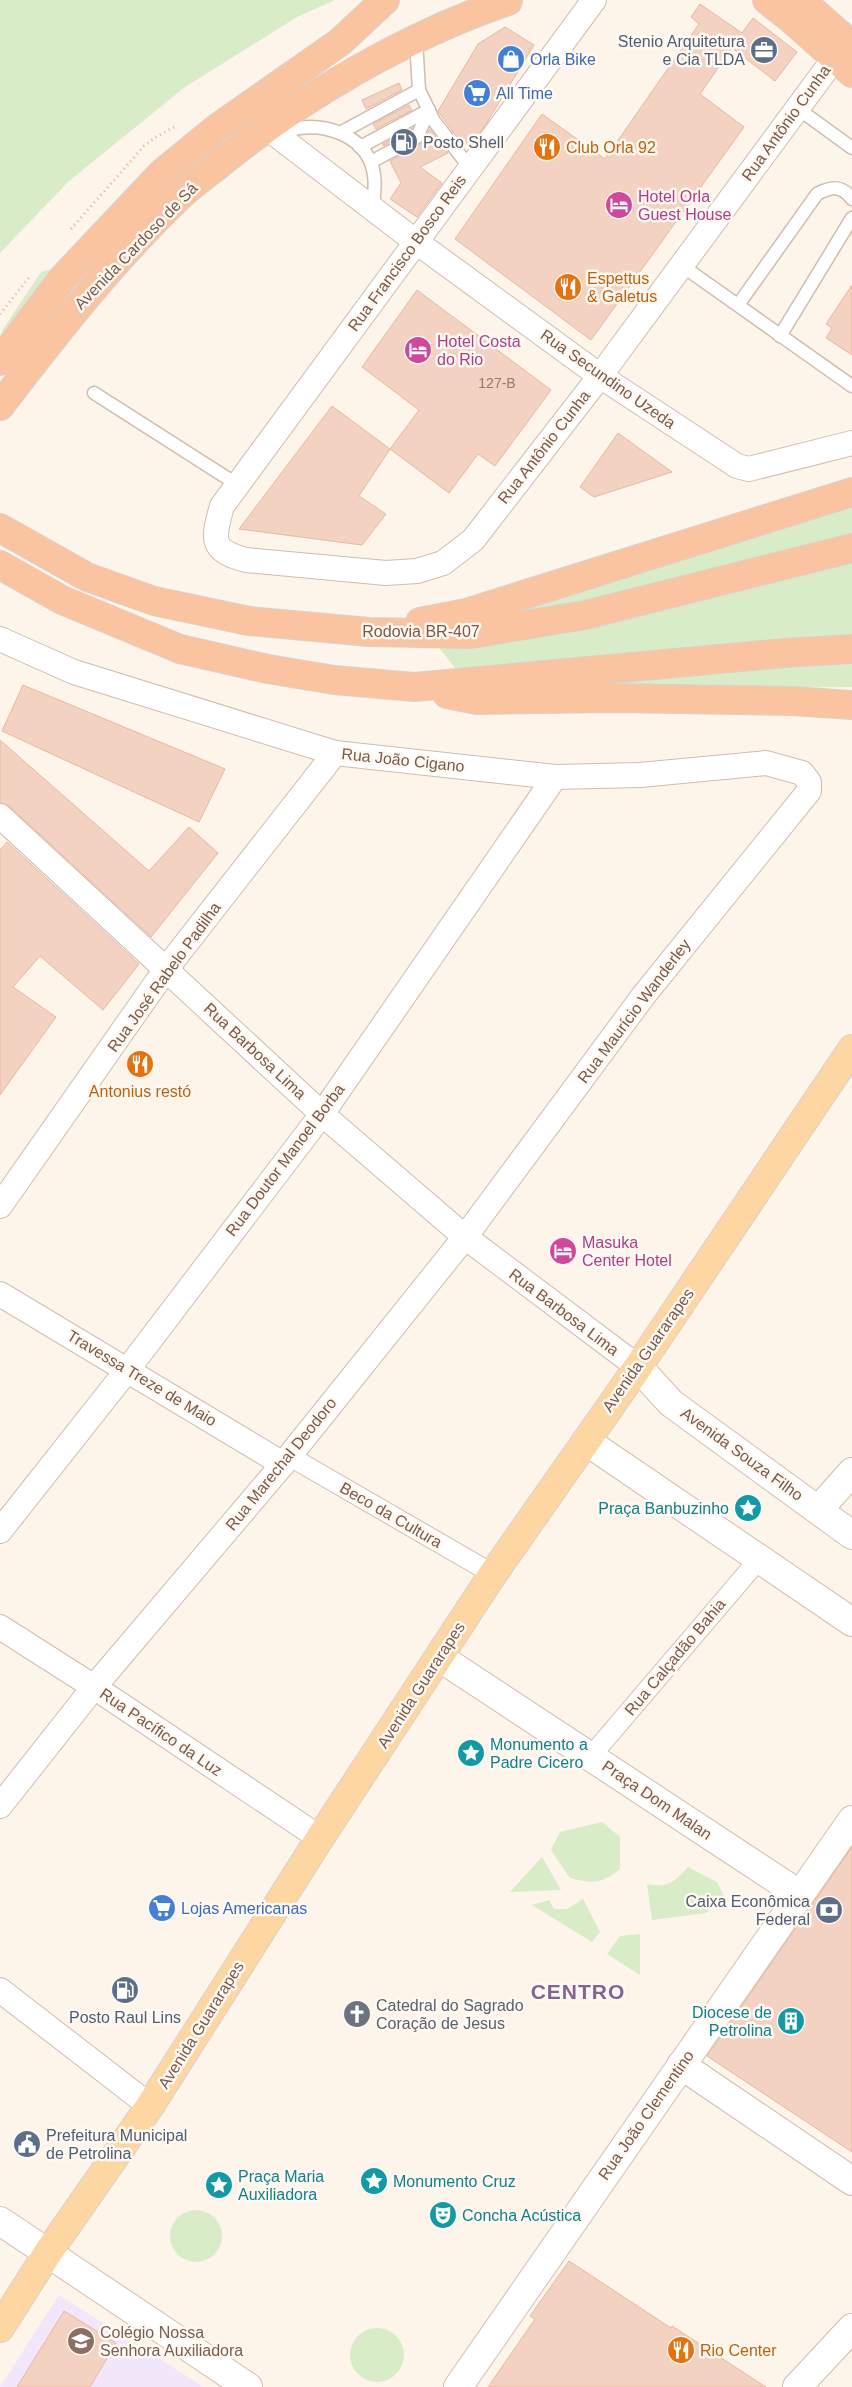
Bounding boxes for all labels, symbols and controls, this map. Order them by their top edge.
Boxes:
place label: Stenio Arquitetura e Cia TLDA [618,33,745,68]
office icon: Stenio Arquitetura e Cia TLDA [749,35,779,65]
shop icon: Orla Bike [496,44,526,74]
place label: Orla Bike [530,51,596,68]
street label: Rua Antônio Cunha [738,62,834,184]
supermarket icon: All Time [462,78,492,108]
place label: All Time [496,85,553,102]
fuel station icon: Posto Shell [389,127,419,157]
restaurant icon: Club Orla 92 [532,132,562,162]
place label: Posto Shell [423,134,504,151]
place label: Club Orla 92 [566,139,656,156]
street label: Rua Francisco Bosco Reis [345,172,469,334]
street label: Avenida Cardoso de Sá [71,179,201,313]
place label: Hotel Orla Guest House [638,188,731,223]
hotel icon: Hotel Orla Guest House [604,190,634,220]
place label: Espettus & Galetus [587,270,657,305]
restaurant icon: Espettus & Galetus [553,272,583,302]
street label: Rua Secundino Uzeda [538,326,679,432]
place label: Hotel Costa do Rio [437,333,521,368]
hotel icon: Hotel Costa do Rio [403,335,433,365]
house number: 127-B [478,375,516,391]
street label: Rua Antônio Cunha [495,387,593,507]
street label: Rodovia BR-407 [362,623,480,640]
street label: Rua João Cigano [341,745,465,775]
street label: Rua José Rabelo Padilha [104,899,224,1055]
street label: Rua Maurício Wanderley [574,936,694,1086]
street label: Rua Barbosa Lima [201,1000,309,1102]
restaurant icon: Antonius restó [125,1049,155,1079]
street label: Rua Doutor Manoel Borba [222,1081,348,1239]
place label: Antonius restó [89,1083,191,1100]
place label: Masuka Center Hotel [582,1234,672,1269]
hotel icon: Masuka Center Hotel [548,1236,578,1266]
street label: Rua Barbosa Lima [506,1265,622,1359]
street label: Avenida Guararapes [599,1285,697,1415]
street label: Travessa Treze de Maio [64,1327,220,1429]
street label: Rua Marechal Deodoro [222,1394,340,1534]
street label: Avenida Souza Filho [678,1404,806,1504]
street label: Beco da Cultura [337,1479,445,1551]
place icon: Praça Banbuzinho [733,1493,763,1523]
place label: Praça Banbuzinho [598,1500,729,1517]
street label: Rua Calçadão Bahia [621,1595,729,1719]
street label: Avenida Guararapes [374,1619,468,1751]
street label: Rua Pacífico da Luz [97,1685,225,1779]
place label: Monumento a Padre Cicero [490,1736,588,1771]
place icon: Monumento a Padre Cicero [456,1738,486,1768]
street label: Praça Dom Malan [599,1757,715,1843]
supermarket icon: Lojas Americanas [147,1893,177,1923]
place label: Caixa Econômica Federal [686,1893,810,1928]
bank icon: Caixa Econômica Federal [814,1895,844,1925]
place label: Lojas Americanas [181,1900,307,1917]
street label: Avenida Guararapes [155,1958,247,2092]
fuel station icon: Posto Raul Lins [110,1975,140,2005]
district label: CENTRO [531,1980,625,2003]
place label: Catedral do Sagrado Coração de Jesus [376,1997,524,2032]
church icon: Catedral do Sagrado Coração de Jesus [342,1999,372,2029]
place label: Diocese de Petrolina [692,2004,772,2039]
building icon: Diocese de Petrolina [776,2006,806,2036]
place label: Posto Raul Lins [69,2009,181,2026]
street label: Rua João Clementino [595,2047,697,2183]
place label: Prefeitura Municipal de Petrolina [46,2127,187,2162]
public building icon: Prefeitura Municipal de Petrolina [12,2129,42,2159]
place icon: Monumento Cruz [359,2166,389,2196]
place label: Praça Maria Auxiliadora [238,2168,324,2203]
place icon: Praça Maria Auxiliadora [204,2170,234,2200]
place label: Monumento Cruz [393,2173,516,2190]
theatre icon: Concha Acústica [428,2200,458,2230]
place label: Concha Acústica [462,2207,581,2224]
place label: Colégio Nossa Senhora Auxiliadora [100,2324,243,2359]
school or university icon: Colégio Nossa Senhora Auxiliadora [66,2326,96,2356]
restaurant icon: Rio Center [666,2335,696,2365]
place label: Rio Center [700,2342,777,2359]

